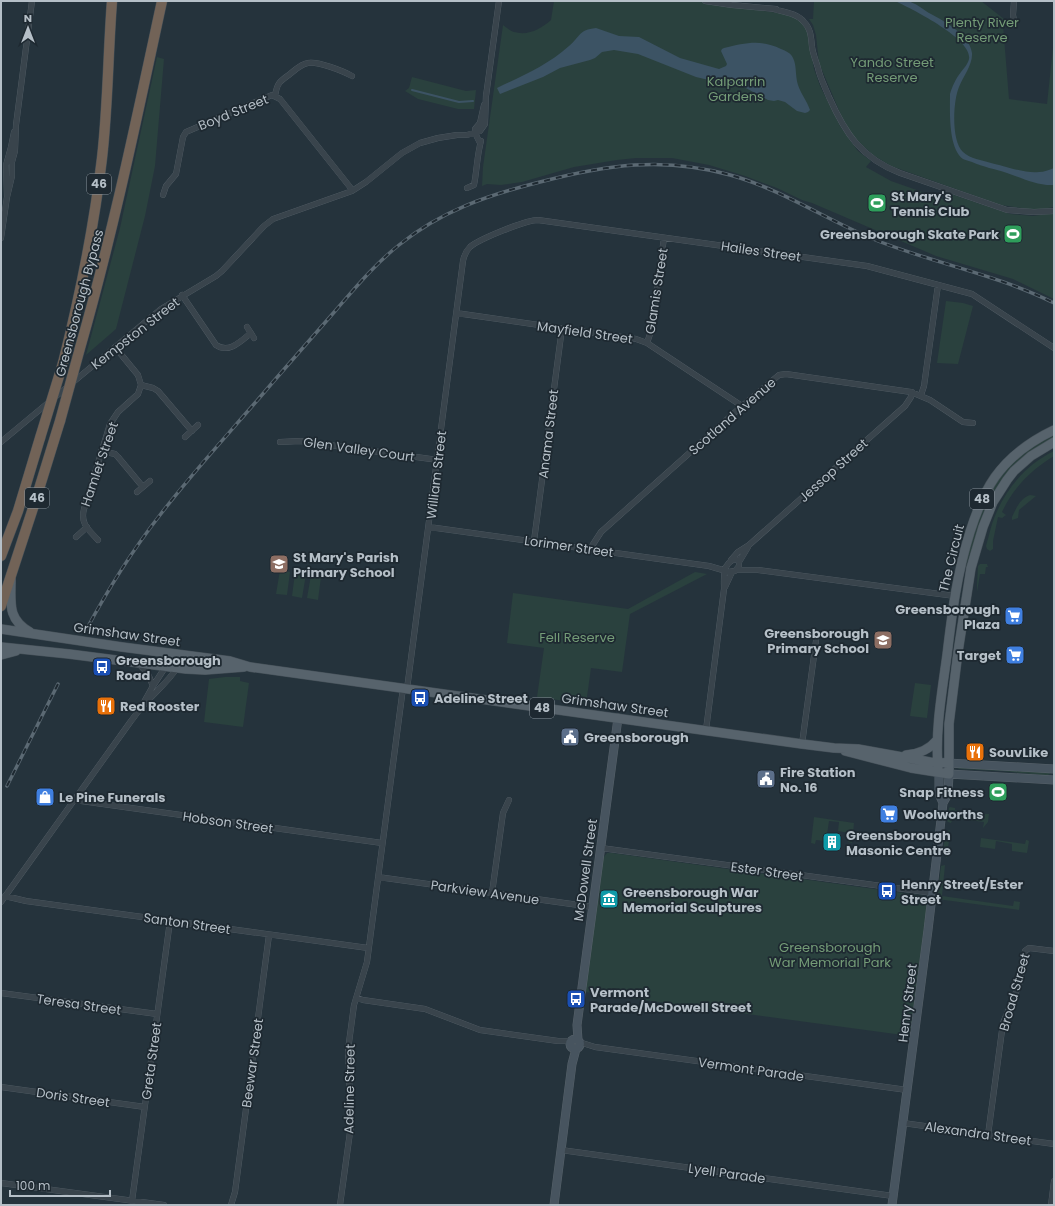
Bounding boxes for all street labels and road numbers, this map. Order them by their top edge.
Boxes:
street label: Boyd Street [195,90,271,135]
road number: 46 [87,174,111,194]
street label: Greensborough Bypass [51,227,108,379]
street label: Hailes Street [720,236,802,267]
street label: Glamis Street [640,246,673,336]
street label: Kempston Street [87,293,184,374]
street label: Mayfield Street [536,316,634,349]
street label: Scotland Avenue [685,373,780,460]
street label: Anama Street [534,388,563,480]
street label: Hamlet Street [76,419,123,509]
street label: William Street [422,429,451,520]
street label: Glen Valley Court [302,432,416,467]
street label: Jessop Street [795,434,872,507]
road number: 46 [25,488,49,508]
road number: 48 [970,489,994,509]
street label: The Circuit [934,522,969,594]
street label: Lorimer Street [523,531,615,562]
street label: Grimshaw Street [72,618,182,651]
street label: Grimshaw Street [560,689,670,722]
road number: 48 [530,698,554,718]
street label: Hobson Street [182,807,275,838]
street label: McDowell Street [569,817,602,923]
street label: Ester Street [730,857,804,886]
street label: Parkview Avenue [429,875,540,910]
street label: Santon Street [142,908,232,939]
street label: Broad Street [994,951,1035,1033]
street label: Henry Street [893,962,922,1043]
street label: Teresa Street [35,989,123,1020]
street label: Beewar Street [237,1017,268,1109]
street label: Greta Street [137,1021,166,1101]
street label: Adeline Street [339,1044,360,1134]
street label: Vermont Parade [697,1053,805,1086]
street label: Doris Street [35,1083,111,1112]
street label: Alexandra Street [923,1117,1033,1150]
street label: Lyell Parade [687,1159,767,1188]

